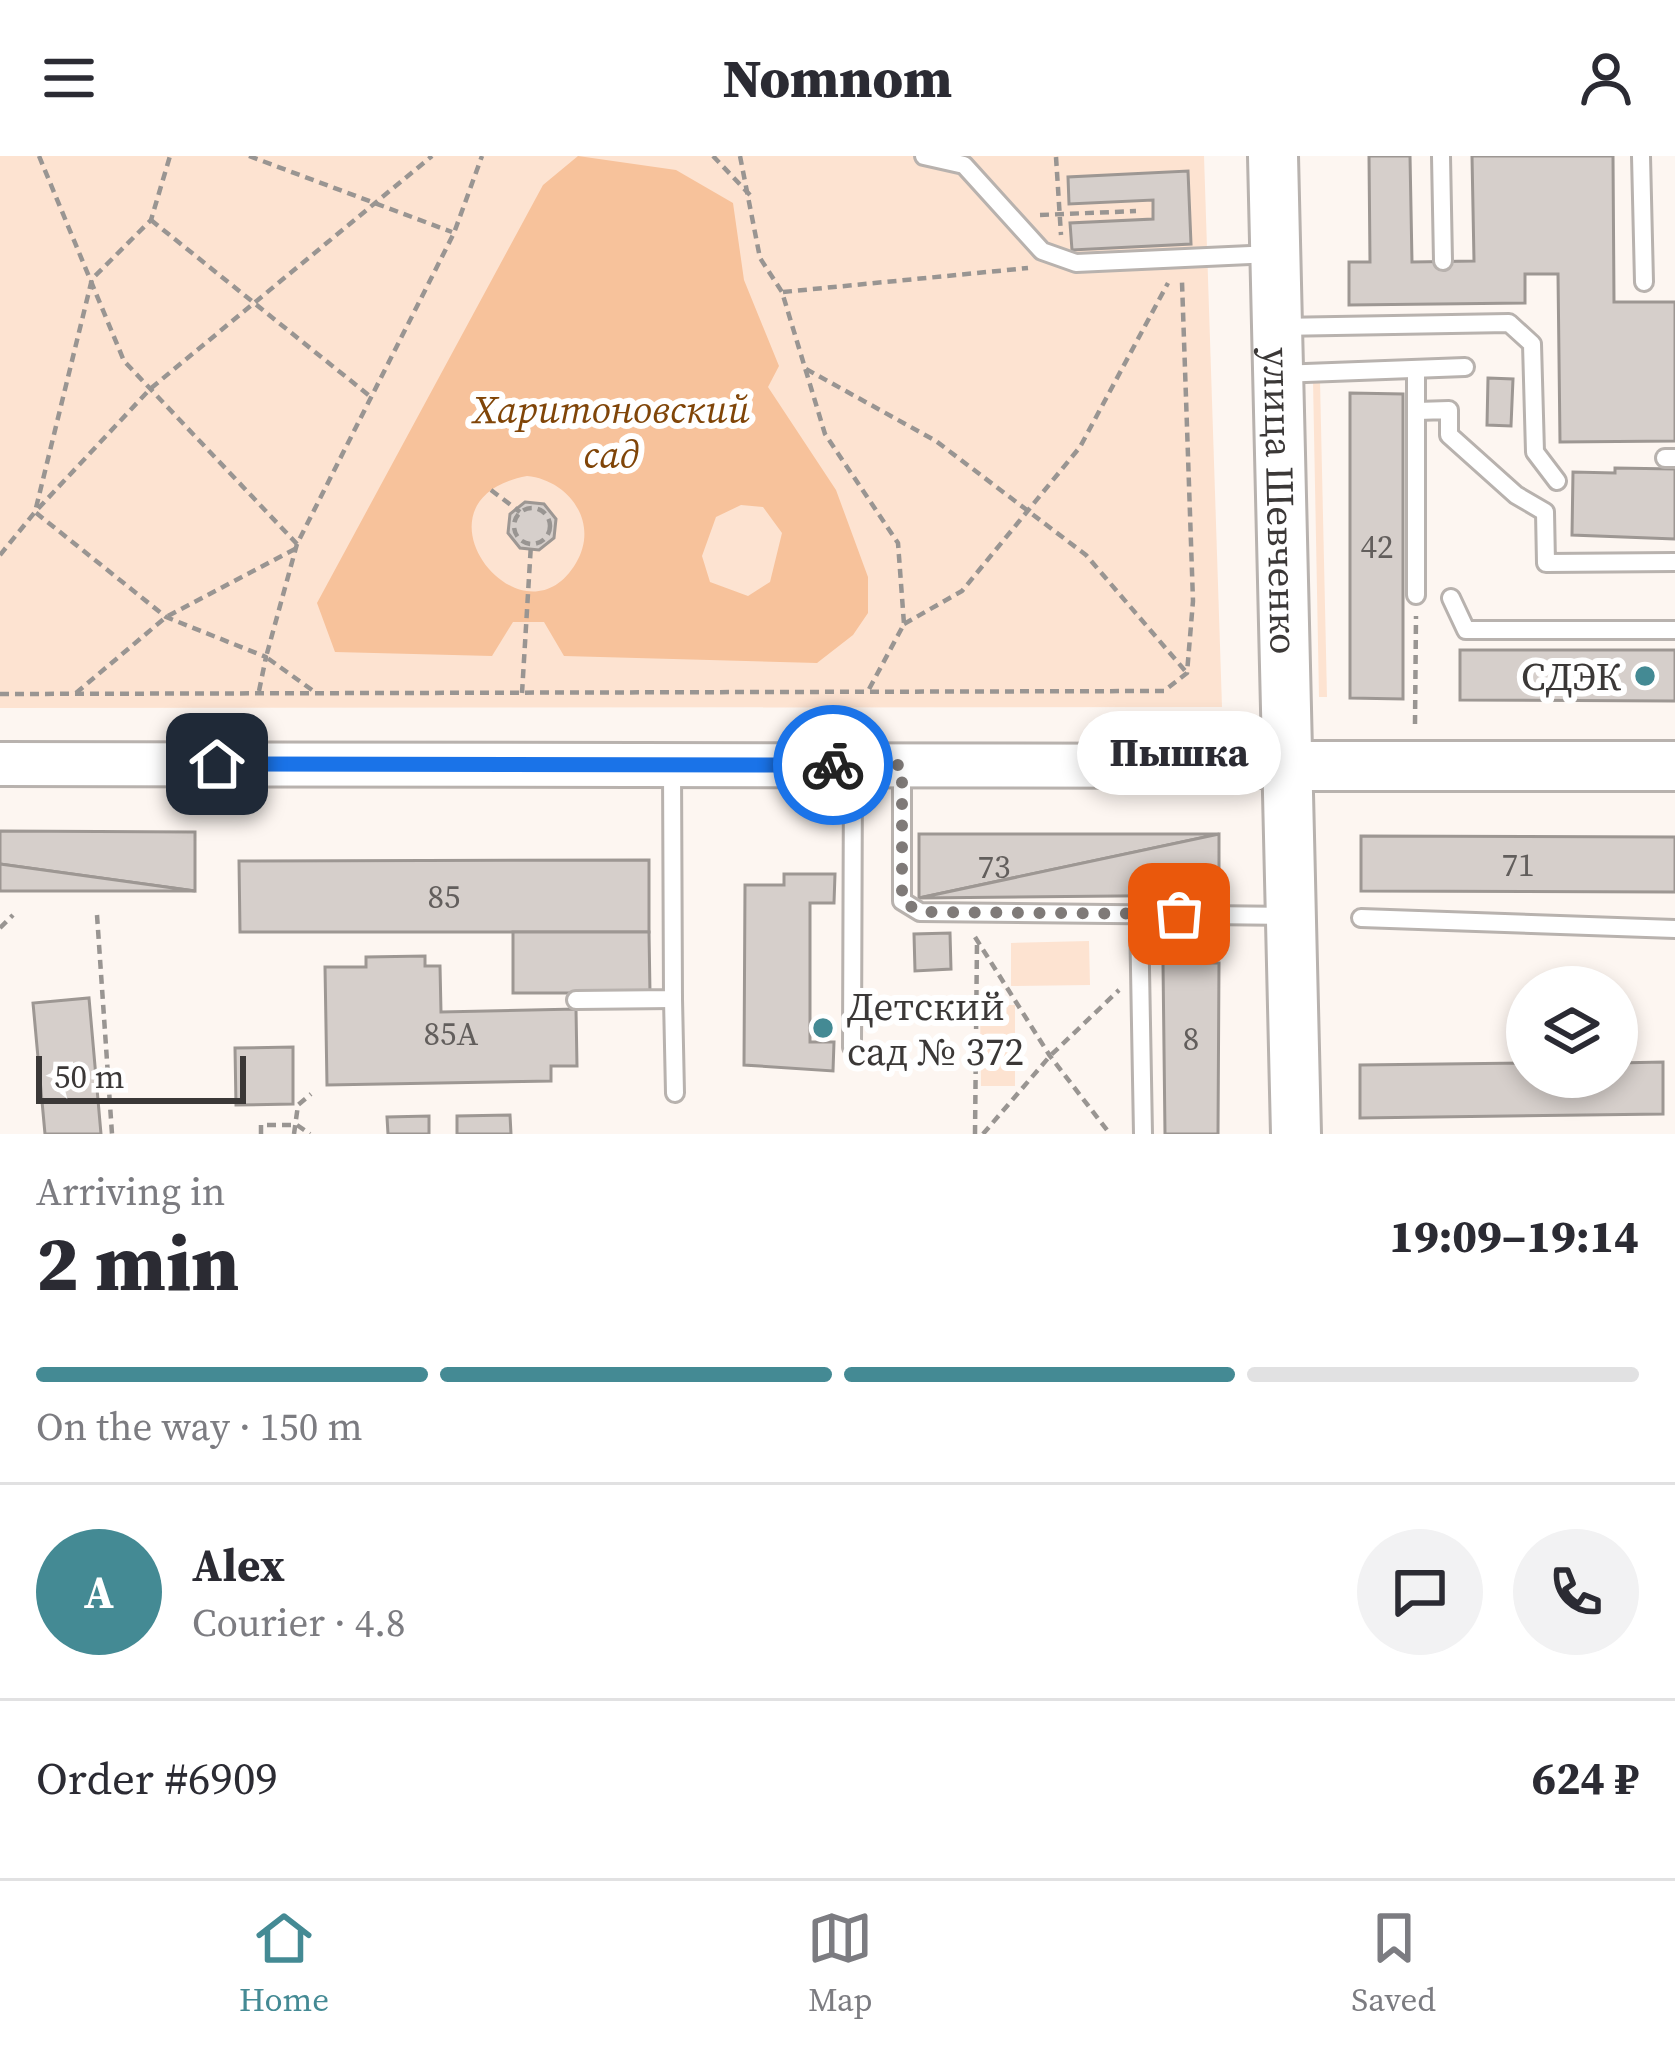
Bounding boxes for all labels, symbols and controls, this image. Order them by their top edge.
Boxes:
text: Nomnom [723,41,952,115]
icon: menu [36,45,102,111]
icon: person [1573,45,1639,111]
street label: улица Шевченко [1251,347,1311,655]
park label: Харитоновский сад [471,383,751,481]
house number: 42 [1361,524,1394,569]
place label: СДЭК [1521,650,1622,703]
marker: СДЭК [1632,663,1658,689]
courier [773,705,893,825]
callout: Пышка [1077,710,1281,794]
pin [166,713,268,815]
text: Пышка [1109,726,1249,779]
icon: home [184,731,250,797]
icon: bike [800,732,866,798]
house number: 71 [1502,842,1535,887]
house number: 73 [978,844,1011,889]
pin [1128,863,1230,965]
house number: 85 [428,874,461,919]
icon: bag [1146,881,1212,947]
map controls [1506,966,1638,1098]
button: layers [1506,966,1638,1098]
place label: Детский сад № 372 [847,980,1024,1078]
house number: 85А [424,1011,479,1056]
marker: Детский сад № 372 [810,1015,836,1041]
house number: 8 [1183,1016,1199,1061]
scale bar [36,1050,246,1103]
text: 50 m [54,1054,124,1099]
text: Arriving in [36,1165,225,1218]
text: 19:09–19:14 [1389,1205,1639,1267]
text: 2 min [36,1209,239,1316]
text: On the way · 150 m [36,1400,363,1453]
button: chat [1357,1529,1483,1655]
button: phone [1513,1529,1639,1655]
text: Alex [192,1534,285,1596]
text: A [84,1561,114,1623]
text: Courier · 4.8 [192,1596,405,1649]
text: Order #6909 [36,1747,278,1809]
text: 624 ₽ [1532,1747,1639,1809]
tab: Home [239,1905,329,2022]
tab: Map [807,1905,873,2022]
tab: Saved [1351,1905,1436,2022]

